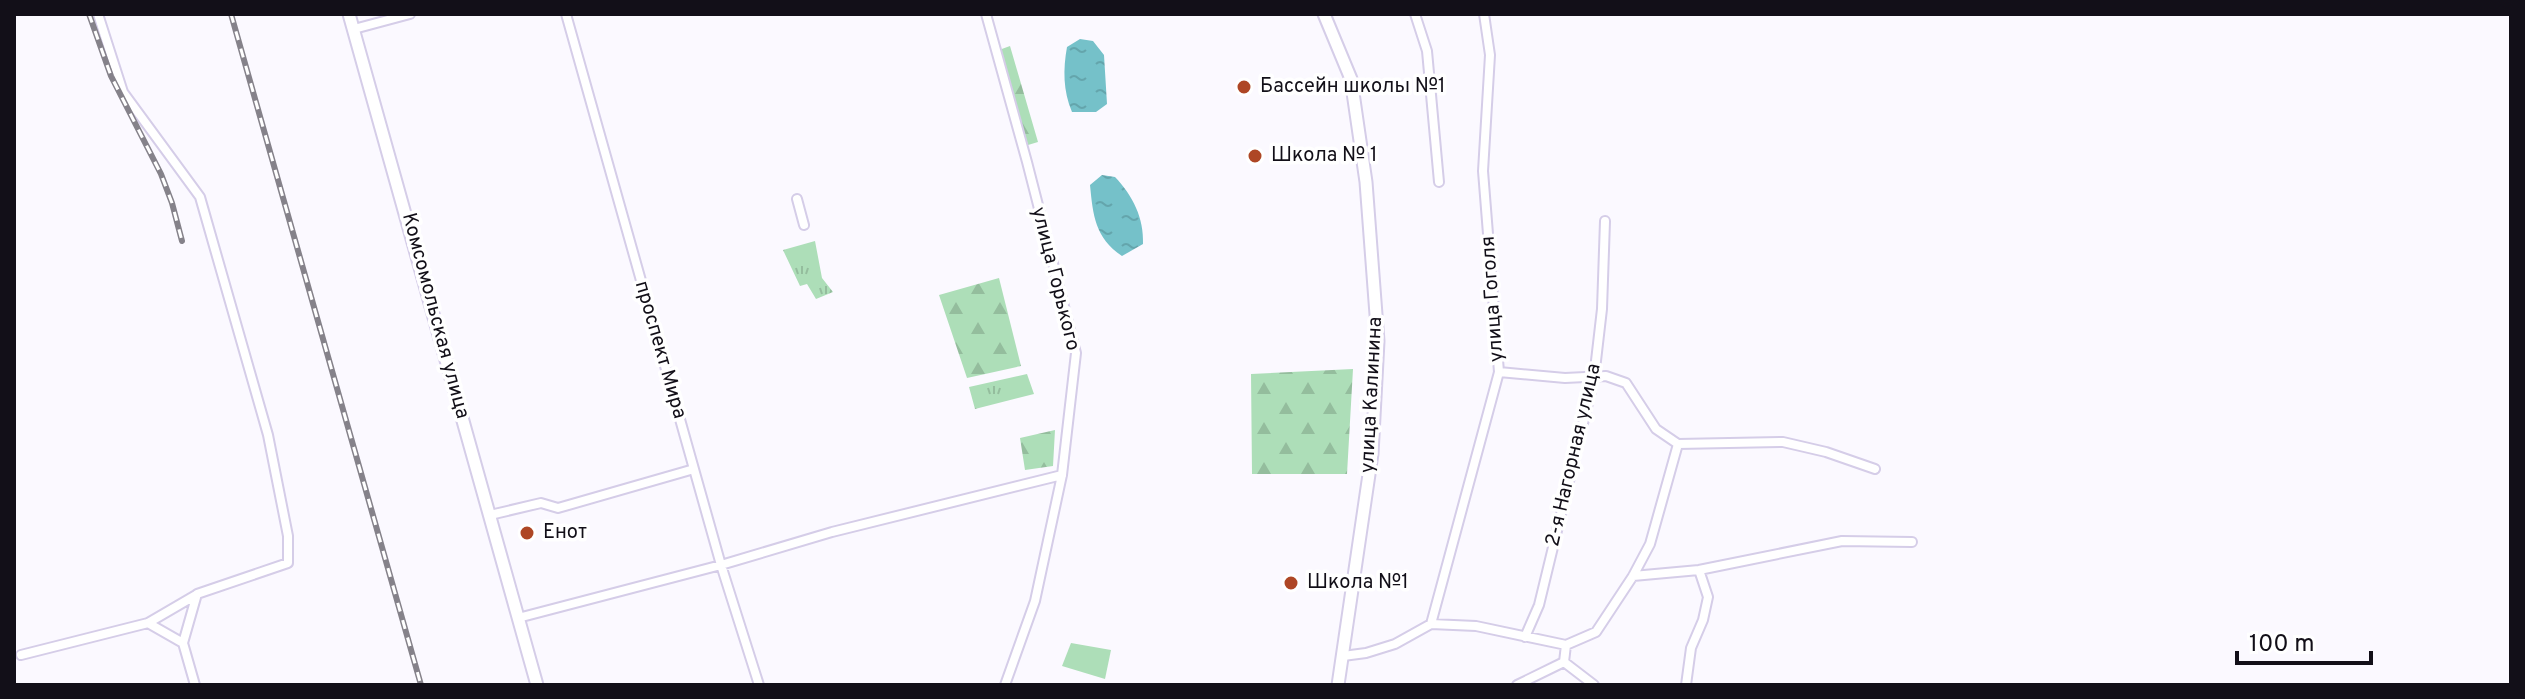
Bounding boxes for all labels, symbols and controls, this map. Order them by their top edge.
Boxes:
place label: Бассейн школы №1 [1260,74,1445,100]
marker: Бассейн школы №1 [1235,78,1253,96]
place label: Школа № 1 [1271,143,1377,169]
marker: Школа № 1 [1246,147,1264,165]
street label: улица Горького [1025,204,1085,354]
street label: Комсомольская улица [395,210,475,422]
street label: улица Гоголя [1476,235,1510,363]
street label: проспект Мира [628,278,692,422]
street label: улица Калинина [1355,316,1389,474]
street label: 2-я Нагорная улица [1540,361,1608,549]
place label: Енот [543,520,587,546]
marker: Енот [518,524,536,542]
place label: Школа №1 [1307,570,1409,596]
marker: Школа №1 [1282,574,1300,592]
scale bar [2237,615,2371,665]
text: 100 m [2249,630,2315,660]

